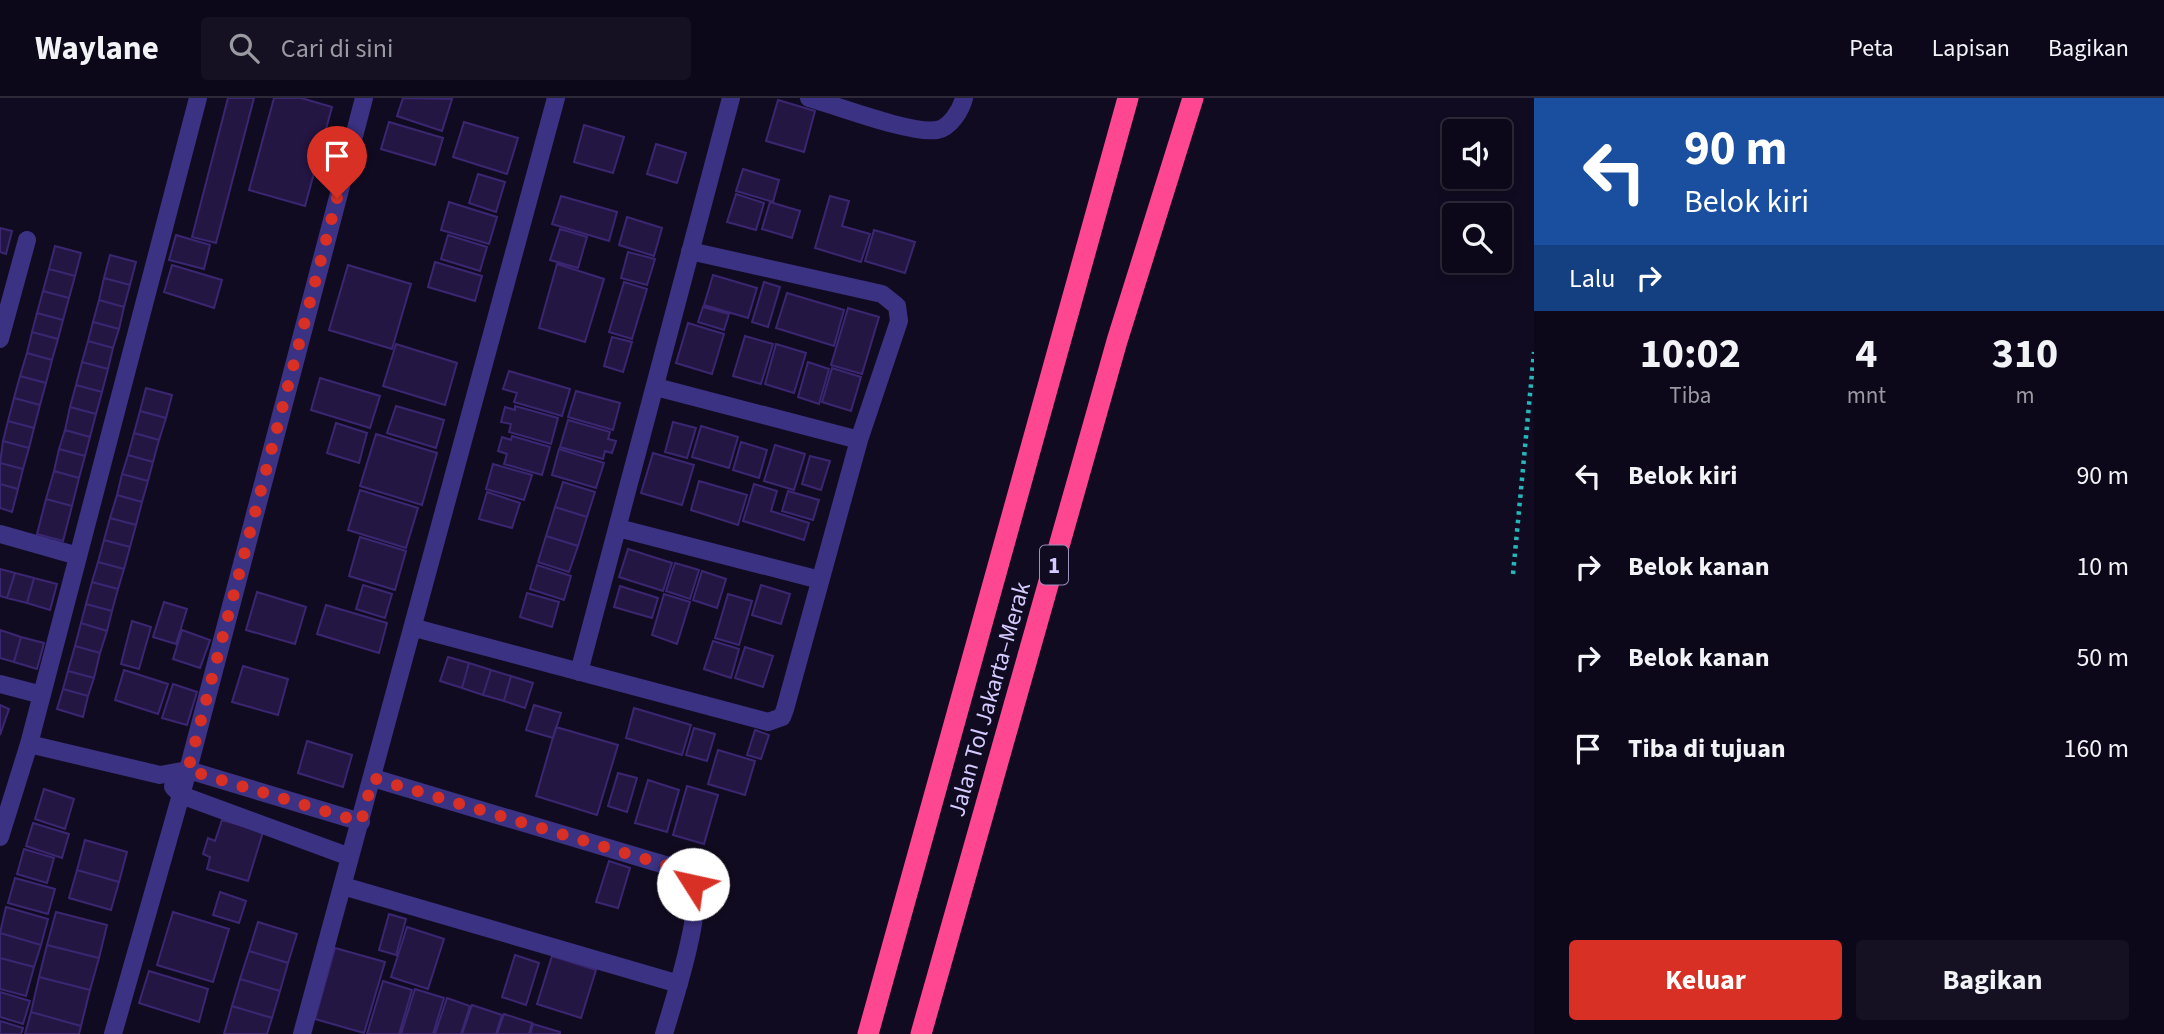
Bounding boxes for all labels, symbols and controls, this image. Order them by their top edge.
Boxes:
search box [201,17,691,80]
text: Waylane [35,25,159,72]
icon: search [225,29,263,67]
text: Cari di sini [281,30,393,67]
text: Peta [1849,31,1894,66]
text: Lapisan [1932,31,2010,66]
text: Bagikan [2048,31,2129,66]
text: 90 m [1684,114,1788,184]
map controls [1442,119,1512,273]
button: sound [1442,119,1512,189]
pin [307,126,367,198]
icon: left [1569,126,1660,217]
icon: arrive [318,137,356,175]
text: Belok kiri [1684,179,1809,225]
button: search [1442,203,1512,273]
icon: right [1630,259,1668,297]
text: Lalu [1569,260,1616,297]
text: 10:02 [1640,324,1741,384]
text: 4 [1855,324,1877,384]
text: 310 [1992,324,2058,384]
text: Tiba [1669,379,1711,412]
text: mnt [1847,379,1886,412]
text: m [2015,379,2035,412]
icon: left [1569,457,1607,495]
text: Belok kiri [1628,457,1737,494]
text: 90 m [2076,457,2129,494]
road number: 1 [1040,545,1068,584]
icon: right [1569,548,1607,586]
text: Belok kanan [1628,548,1770,585]
text: 10 m [2076,548,2129,585]
street label: Jalan Tol Jakarta–Merak [939,577,1040,821]
icon: right [1569,639,1607,677]
text: Belok kanan [1628,639,1770,676]
text: 50 m [2076,639,2129,676]
icon: arrive [1569,730,1607,768]
text: Tiba di tujuan [1628,730,1786,767]
text: 160 m [2063,730,2129,767]
position arrow [656,847,730,921]
button: Keluar [1569,940,1842,1020]
button: Bagikan [1856,940,2129,1020]

